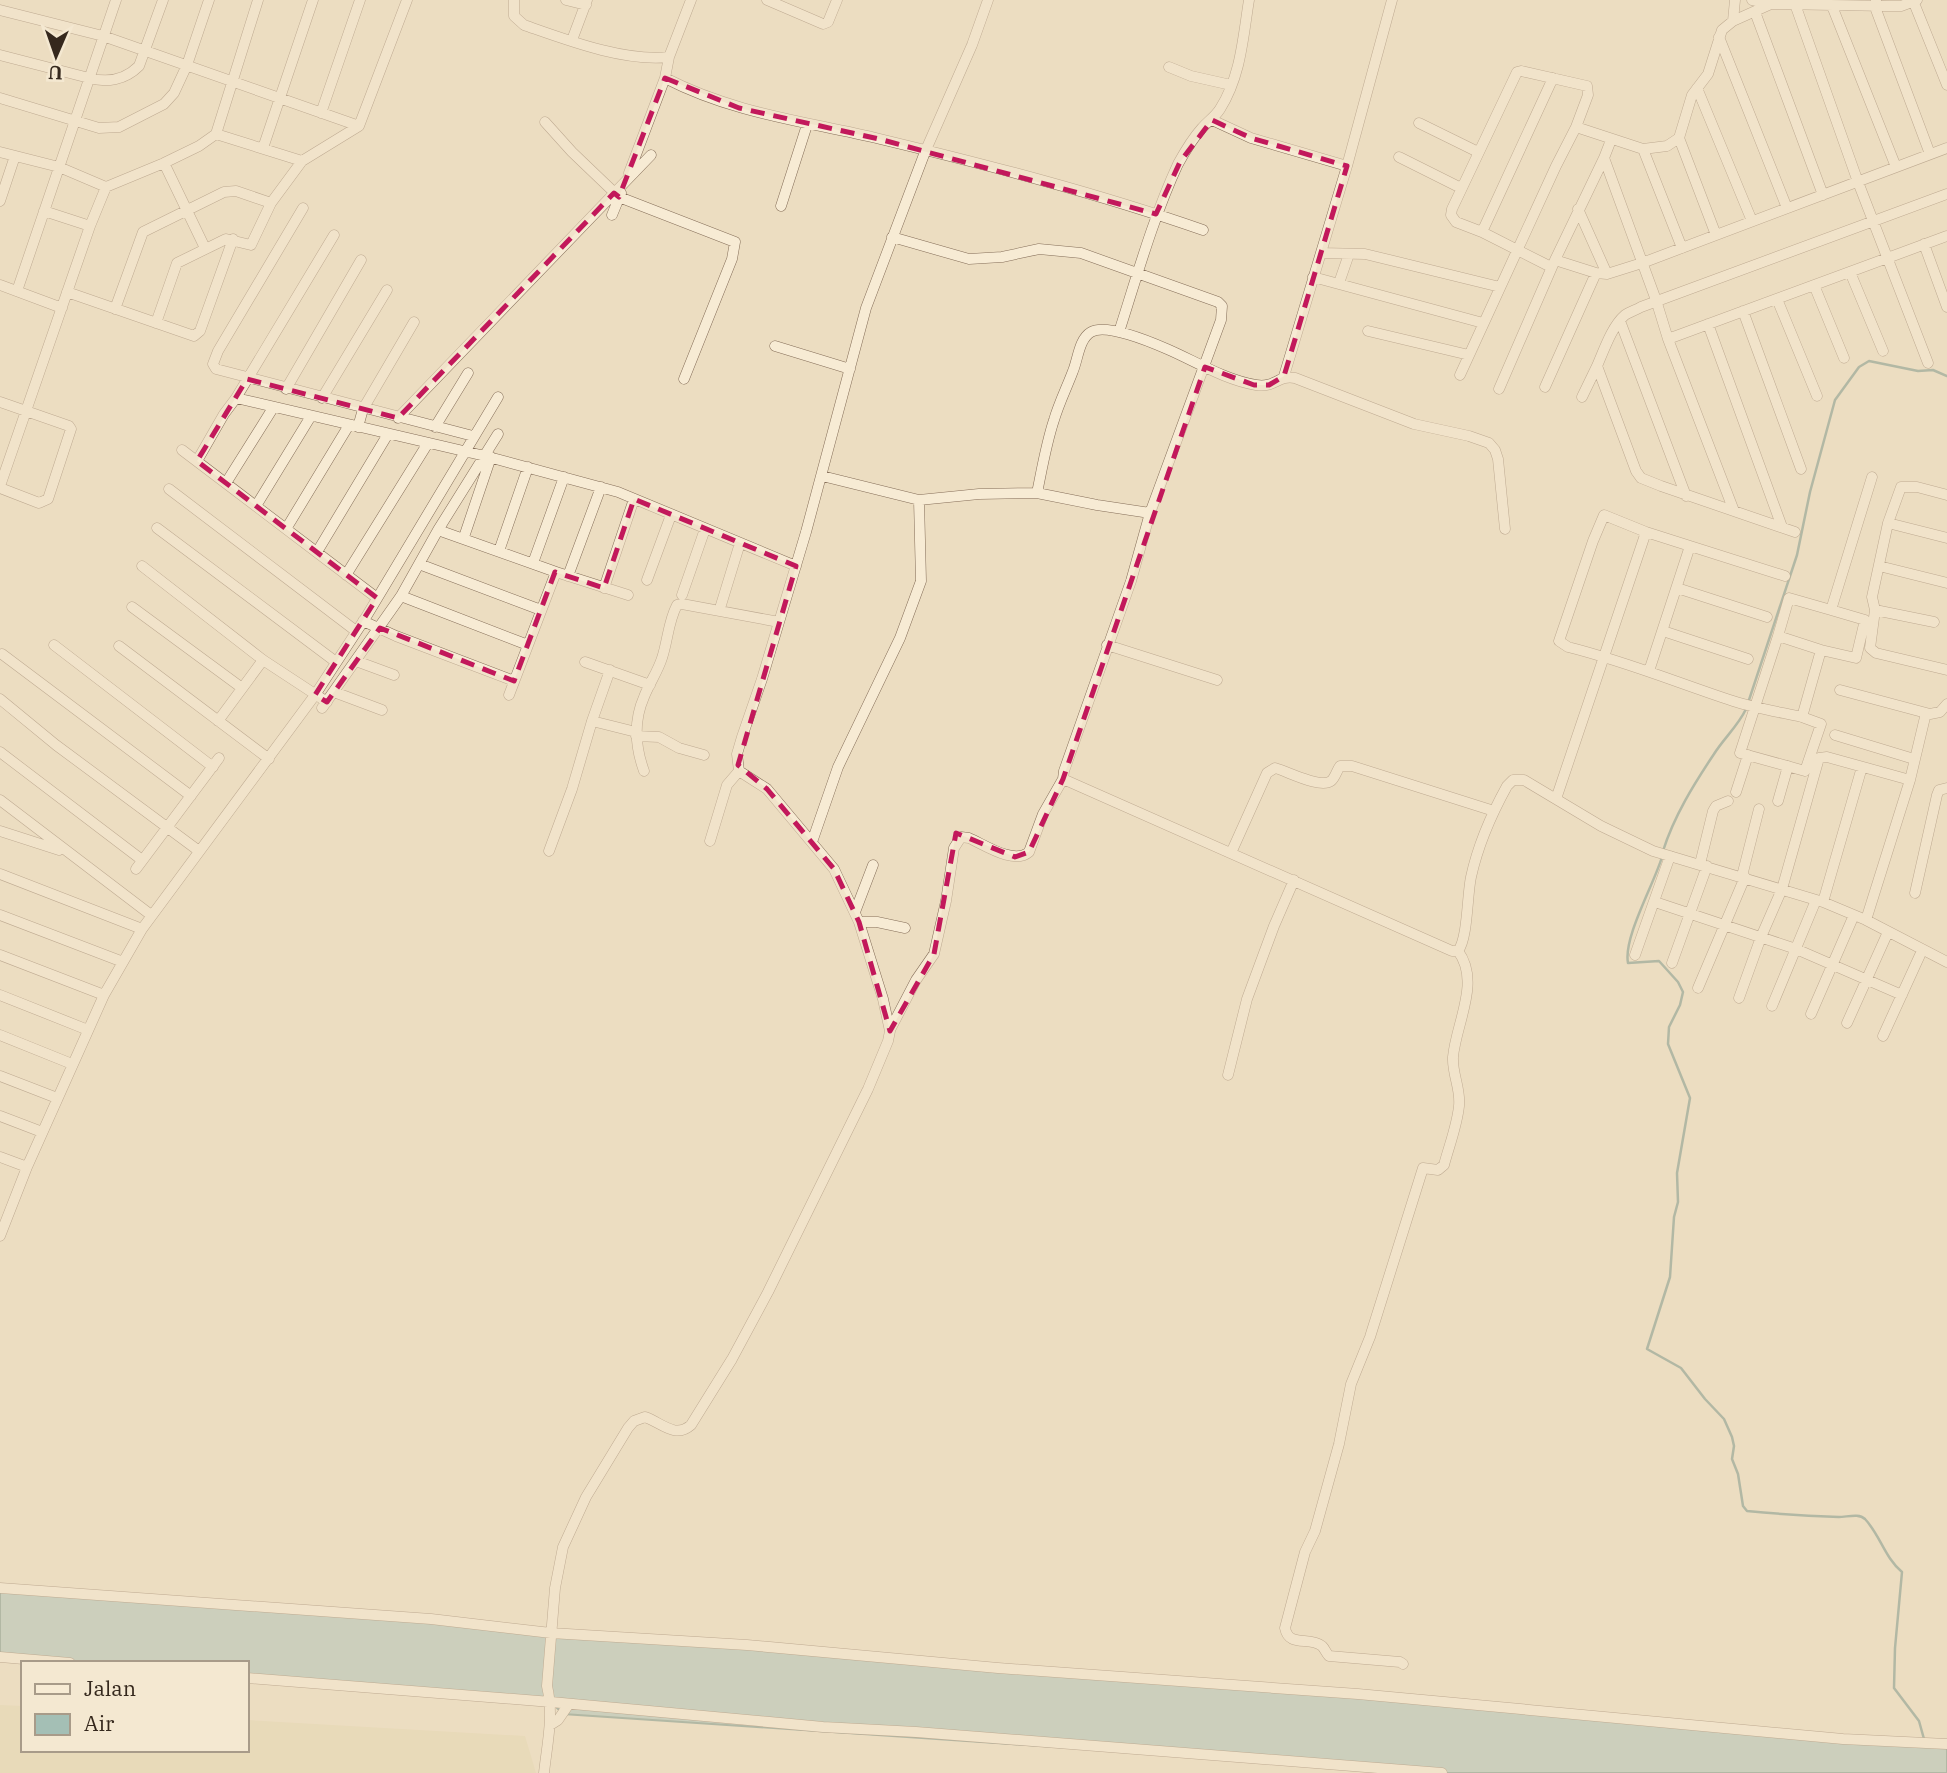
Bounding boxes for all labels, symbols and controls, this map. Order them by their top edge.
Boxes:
north arrow [21,21,91,91]
text: U [48,61,63,85]
legend [21,1661,248,1752]
text: Jalan [84,1674,136,1702]
text: Air [84,1709,115,1737]

